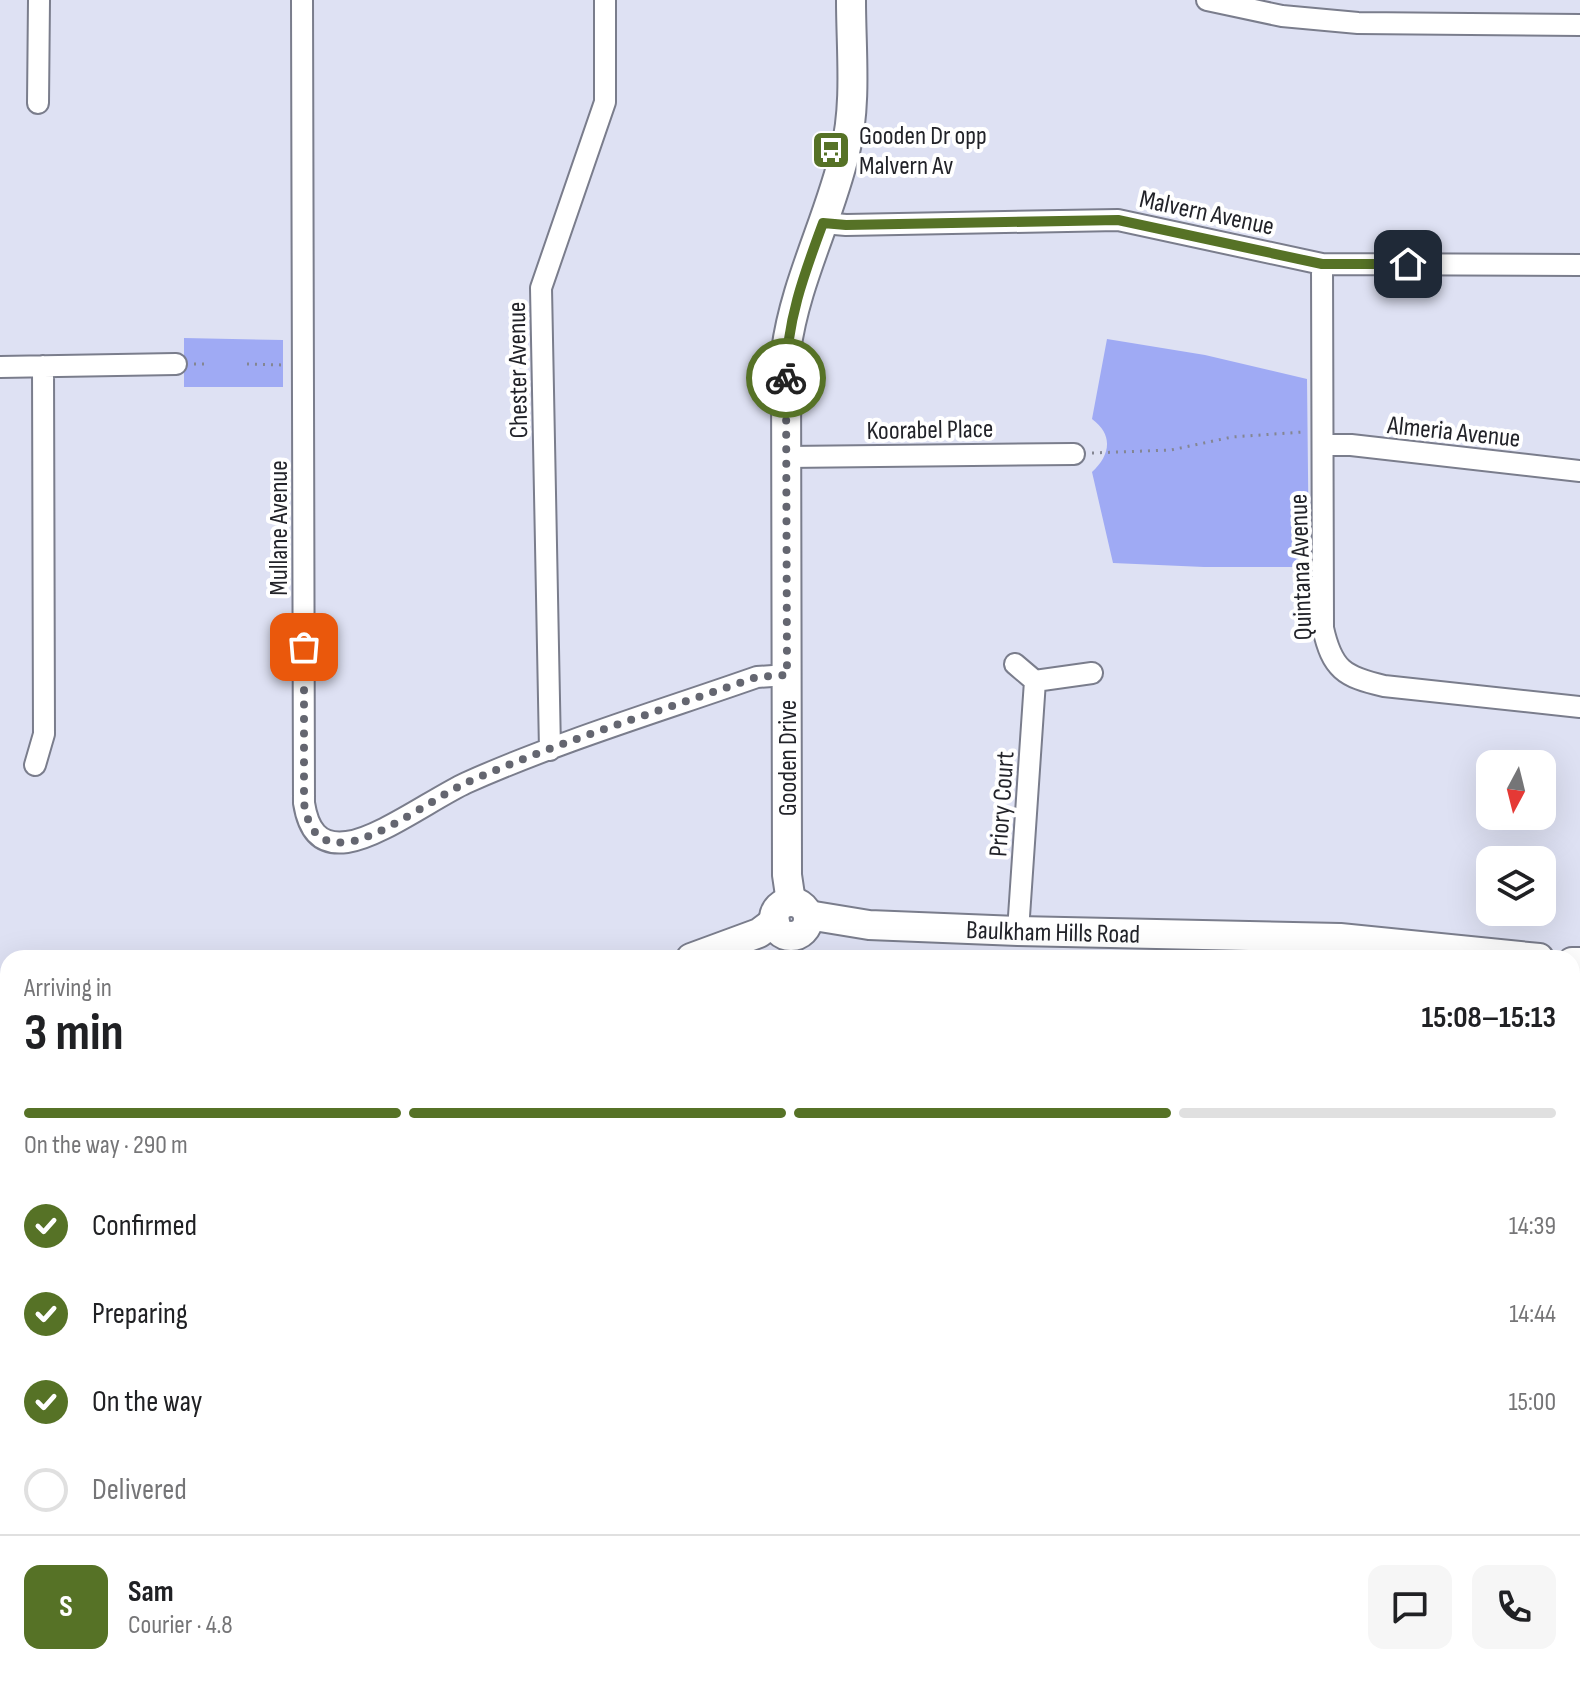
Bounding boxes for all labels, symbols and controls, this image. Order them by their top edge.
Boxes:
place label: Gooden Dr opp Malvern Av [859,121,987,182]
bus stop icon: Gooden Dr opp Malvern Av [810,129,852,171]
street label: Malvern Avenue [1137,184,1277,243]
pin [1374,230,1442,298]
icon: home [1386,242,1430,286]
street label: Chester Avenue [502,301,535,439]
courier [746,338,826,418]
icon: bike [764,356,808,400]
street label: Almeria Avenue [1385,410,1522,455]
street label: Koorabel Place [866,414,994,447]
street label: Mullane Avenue [264,460,295,596]
street label: Quintana Avenue [1283,493,1320,641]
pin [270,613,338,681]
icon: bag [282,625,326,669]
street label: Gooden Drive [773,700,804,816]
street label: Priory Court [983,750,1022,858]
north arrow [1476,750,1556,830]
map controls [1476,750,1556,926]
button: layers [1476,846,1556,926]
street label: Baulkham Hills Road [965,915,1140,951]
text: Arriving in [24,973,112,1004]
text: 15:08–15:13 [1421,1000,1556,1036]
text: 3 min [24,1002,124,1065]
text: On the way · 290 m [24,1130,188,1161]
icon: check [24,1204,68,1248]
text: Confirmed [92,1208,197,1244]
text: 14:39 [1509,1211,1556,1242]
icon: check [24,1292,68,1336]
text: Preparing [92,1296,188,1332]
text: 14:44 [1509,1299,1556,1330]
icon: check [24,1380,68,1424]
text: On the way [92,1384,202,1420]
text: 15:00 [1508,1387,1556,1418]
text: Delivered [92,1472,187,1508]
button: chat [1368,1565,1452,1649]
button: phone [1472,1565,1556,1649]
text: Sam [128,1574,174,1610]
text: S [59,1589,73,1625]
text: Courier · 4.8 [128,1610,233,1641]

